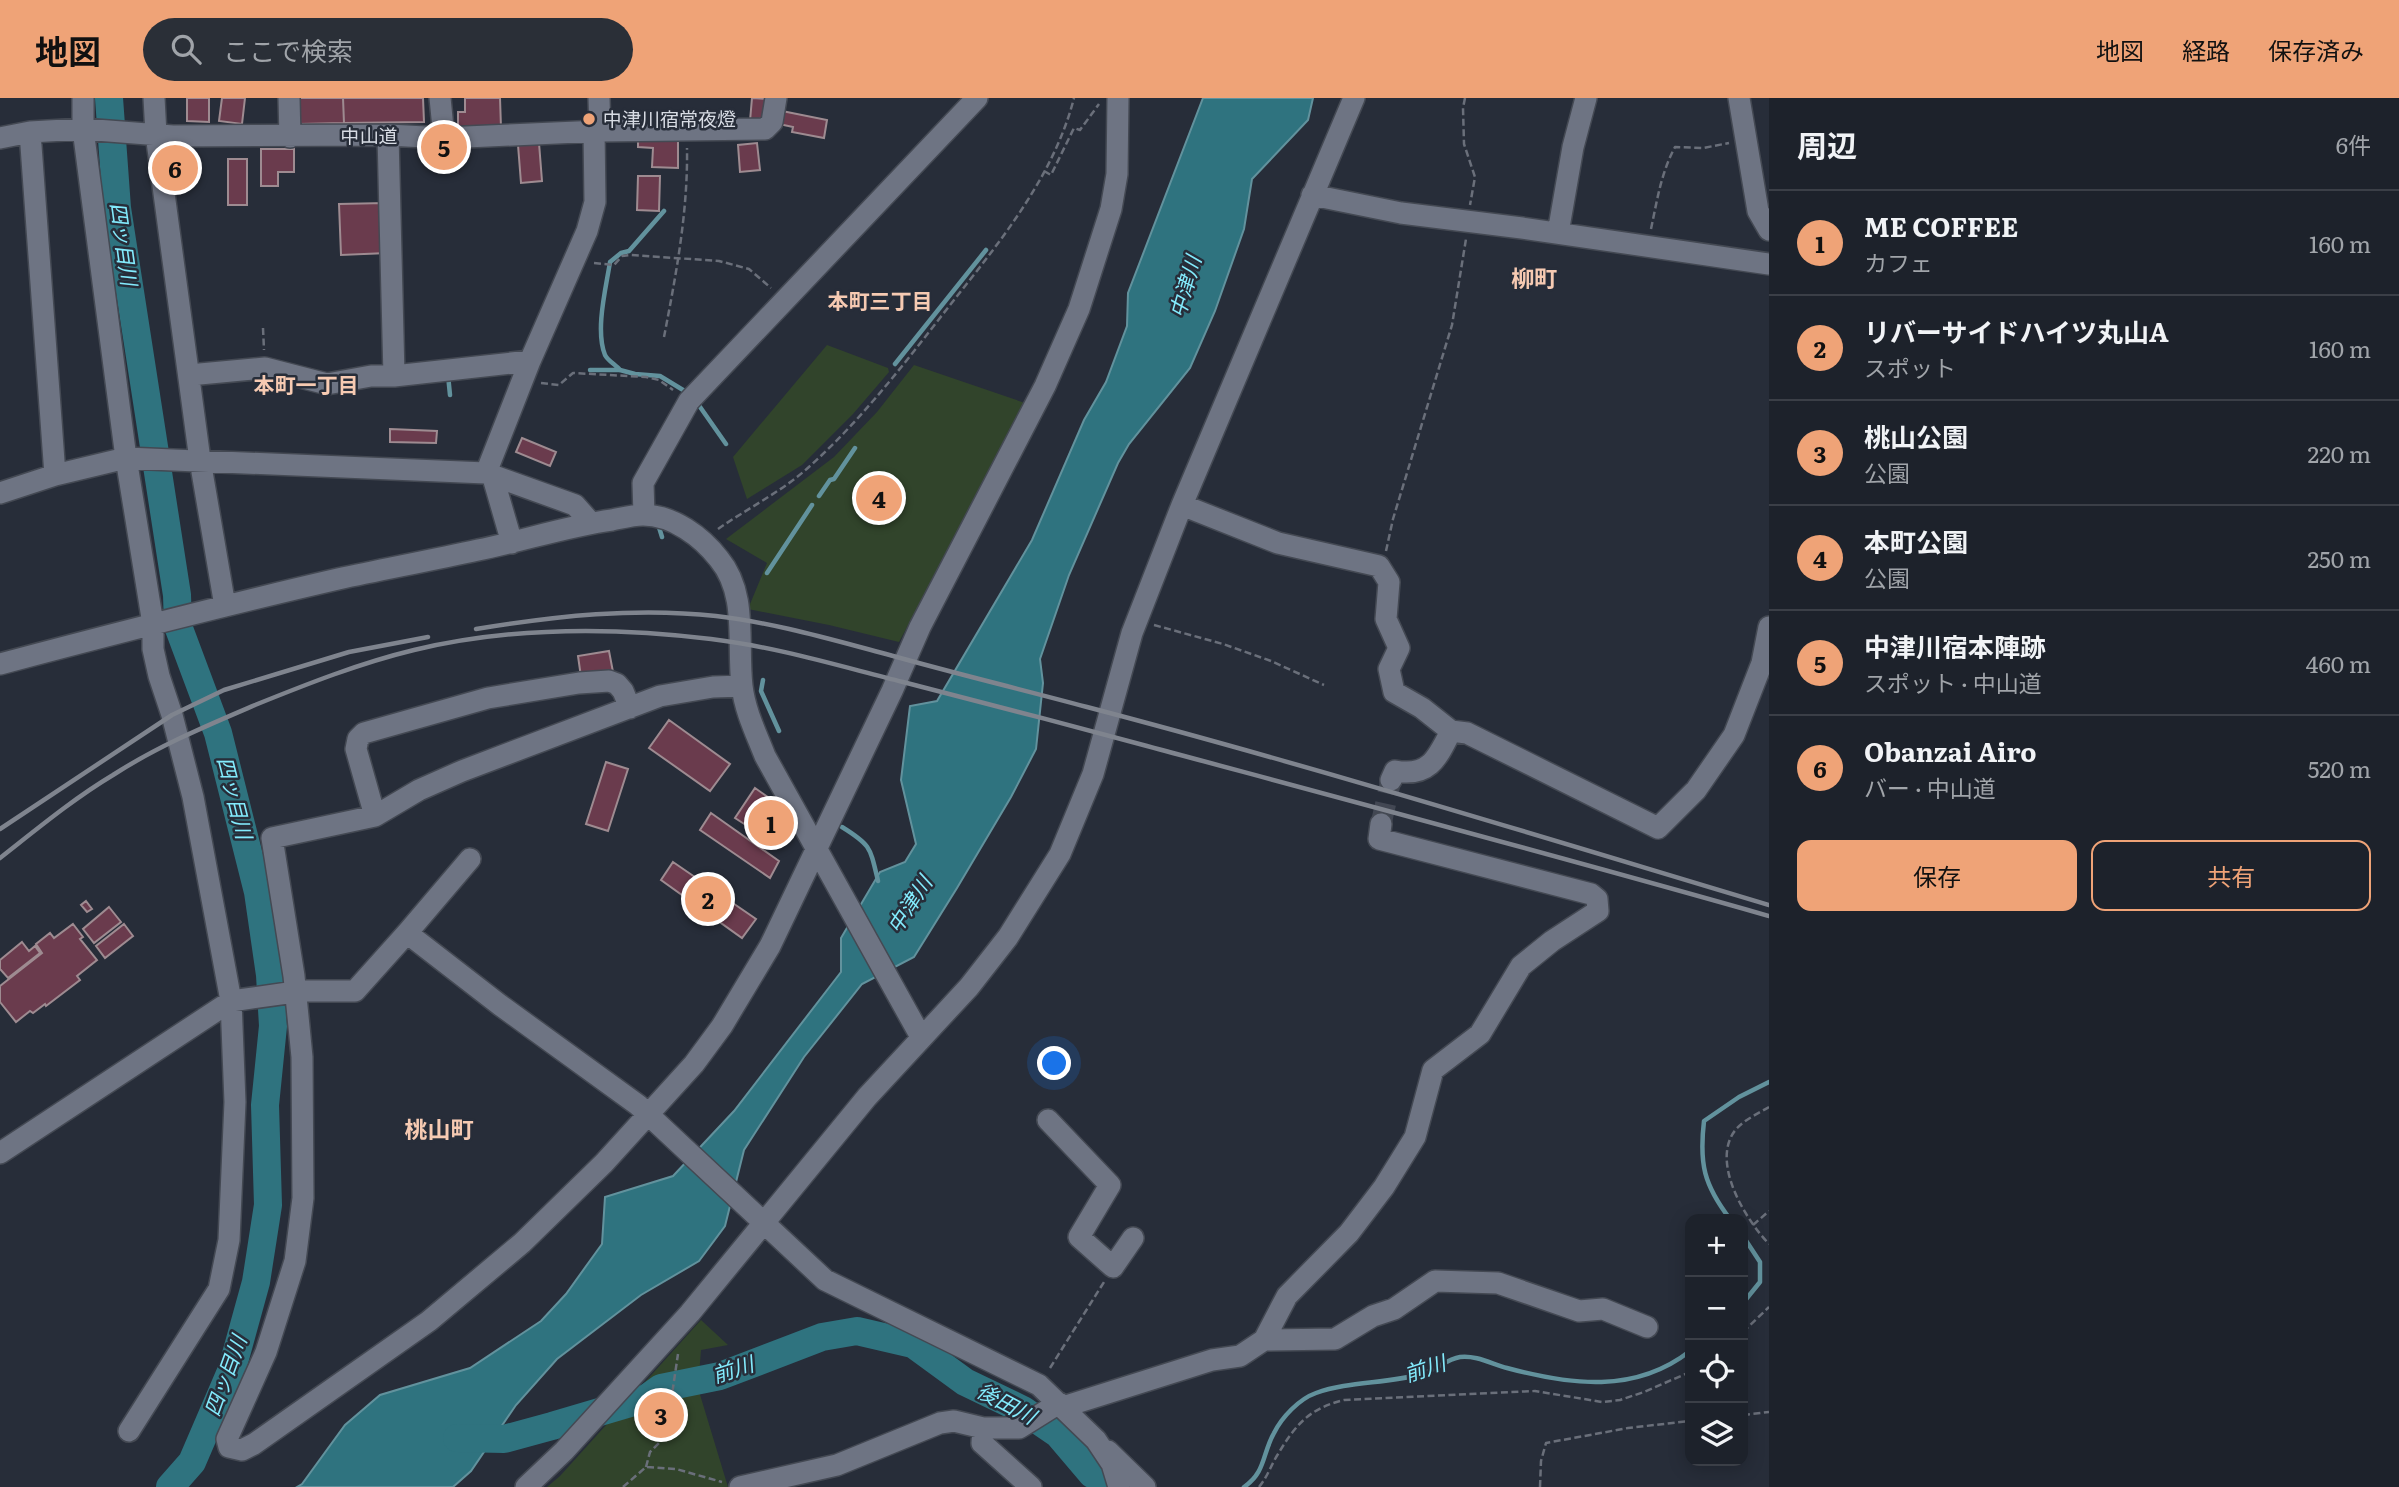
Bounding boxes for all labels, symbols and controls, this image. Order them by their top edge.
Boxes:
search box [143,18,633,81]
text: 地図 [35,25,101,74]
icon: search [167,30,205,68]
text: ここで検索 [223,30,353,69]
text: 地図 [2096,32,2144,67]
text: 経路 [2182,32,2230,67]
text: 保存済み [2268,32,2364,67]
place label: 中津川宿常夜燈 [603,104,736,132]
marker: 中津川宿常夜燈 [581,111,597,127]
street label: 中山道 [340,121,398,149]
pin: 5 [421,121,467,173]
text: 周辺 [1797,122,1857,166]
text: 6件 [2336,127,2371,161]
pin: 6 [152,142,198,194]
water label: 四ッ目川 [104,200,147,289]
text: ME COFFEE [1864,206,2018,245]
text: 1 [1815,226,1825,260]
text: 160 m [2309,226,2371,260]
text: カフェ [1864,245,1933,279]
water label: 中津川 [1160,250,1208,321]
district label: 柳町 [1511,260,1557,294]
district label: 本町三丁目 [828,284,933,315]
text: リバーサイドハイツ丸山A [1864,311,2169,350]
text: 2 [1814,331,1826,365]
text: 160 m [2309,331,2371,365]
text: スポット [1864,350,1956,384]
district label: 本町一丁目 [254,368,359,399]
text: 桃山公園 [1864,416,1968,455]
text: 3 [1814,436,1826,470]
text: 220 m [2307,436,2371,470]
text: 公園 [1864,455,1910,489]
pin: 4 [856,472,902,524]
text: 本町公園 [1864,521,1968,560]
text: 4 [1813,541,1827,575]
text: 250 m [2307,541,2371,575]
text: 公園 [1864,560,1910,594]
text: 中津川宿本陣跡 [1864,626,2046,665]
text: 5 [1814,646,1826,680]
text: 460 m [2306,646,2371,680]
text: スポット · 中山道 [1864,665,2042,699]
text: Obanzai Airo [1864,731,2037,770]
text: 6 [1813,751,1827,785]
text: 520 m [2308,751,2371,785]
water label: 四ッ目川 [211,753,262,844]
text: バー · 中山道 [1864,770,1996,804]
pin: 1 [748,797,794,849]
button: 保存 [1797,840,2077,911]
button: 共有 [2091,840,2371,911]
water label: 中津川 [878,867,939,938]
pin: 2 [685,873,731,925]
your location [1037,1046,1071,1080]
district label: 桃山町 [405,1111,474,1145]
map controls [1685,1214,1748,1466]
button: + [1685,1214,1748,1277]
button: − [1685,1277,1748,1340]
water label: 四ッ目川 [195,1328,253,1420]
button: locate [1685,1340,1748,1403]
water label: 前川 [1399,1345,1451,1388]
water label: 前川 [707,1346,759,1389]
water label: 後田川 [972,1373,1044,1431]
pin: 3 [638,1389,684,1441]
button: layers [1685,1403,1748,1466]

